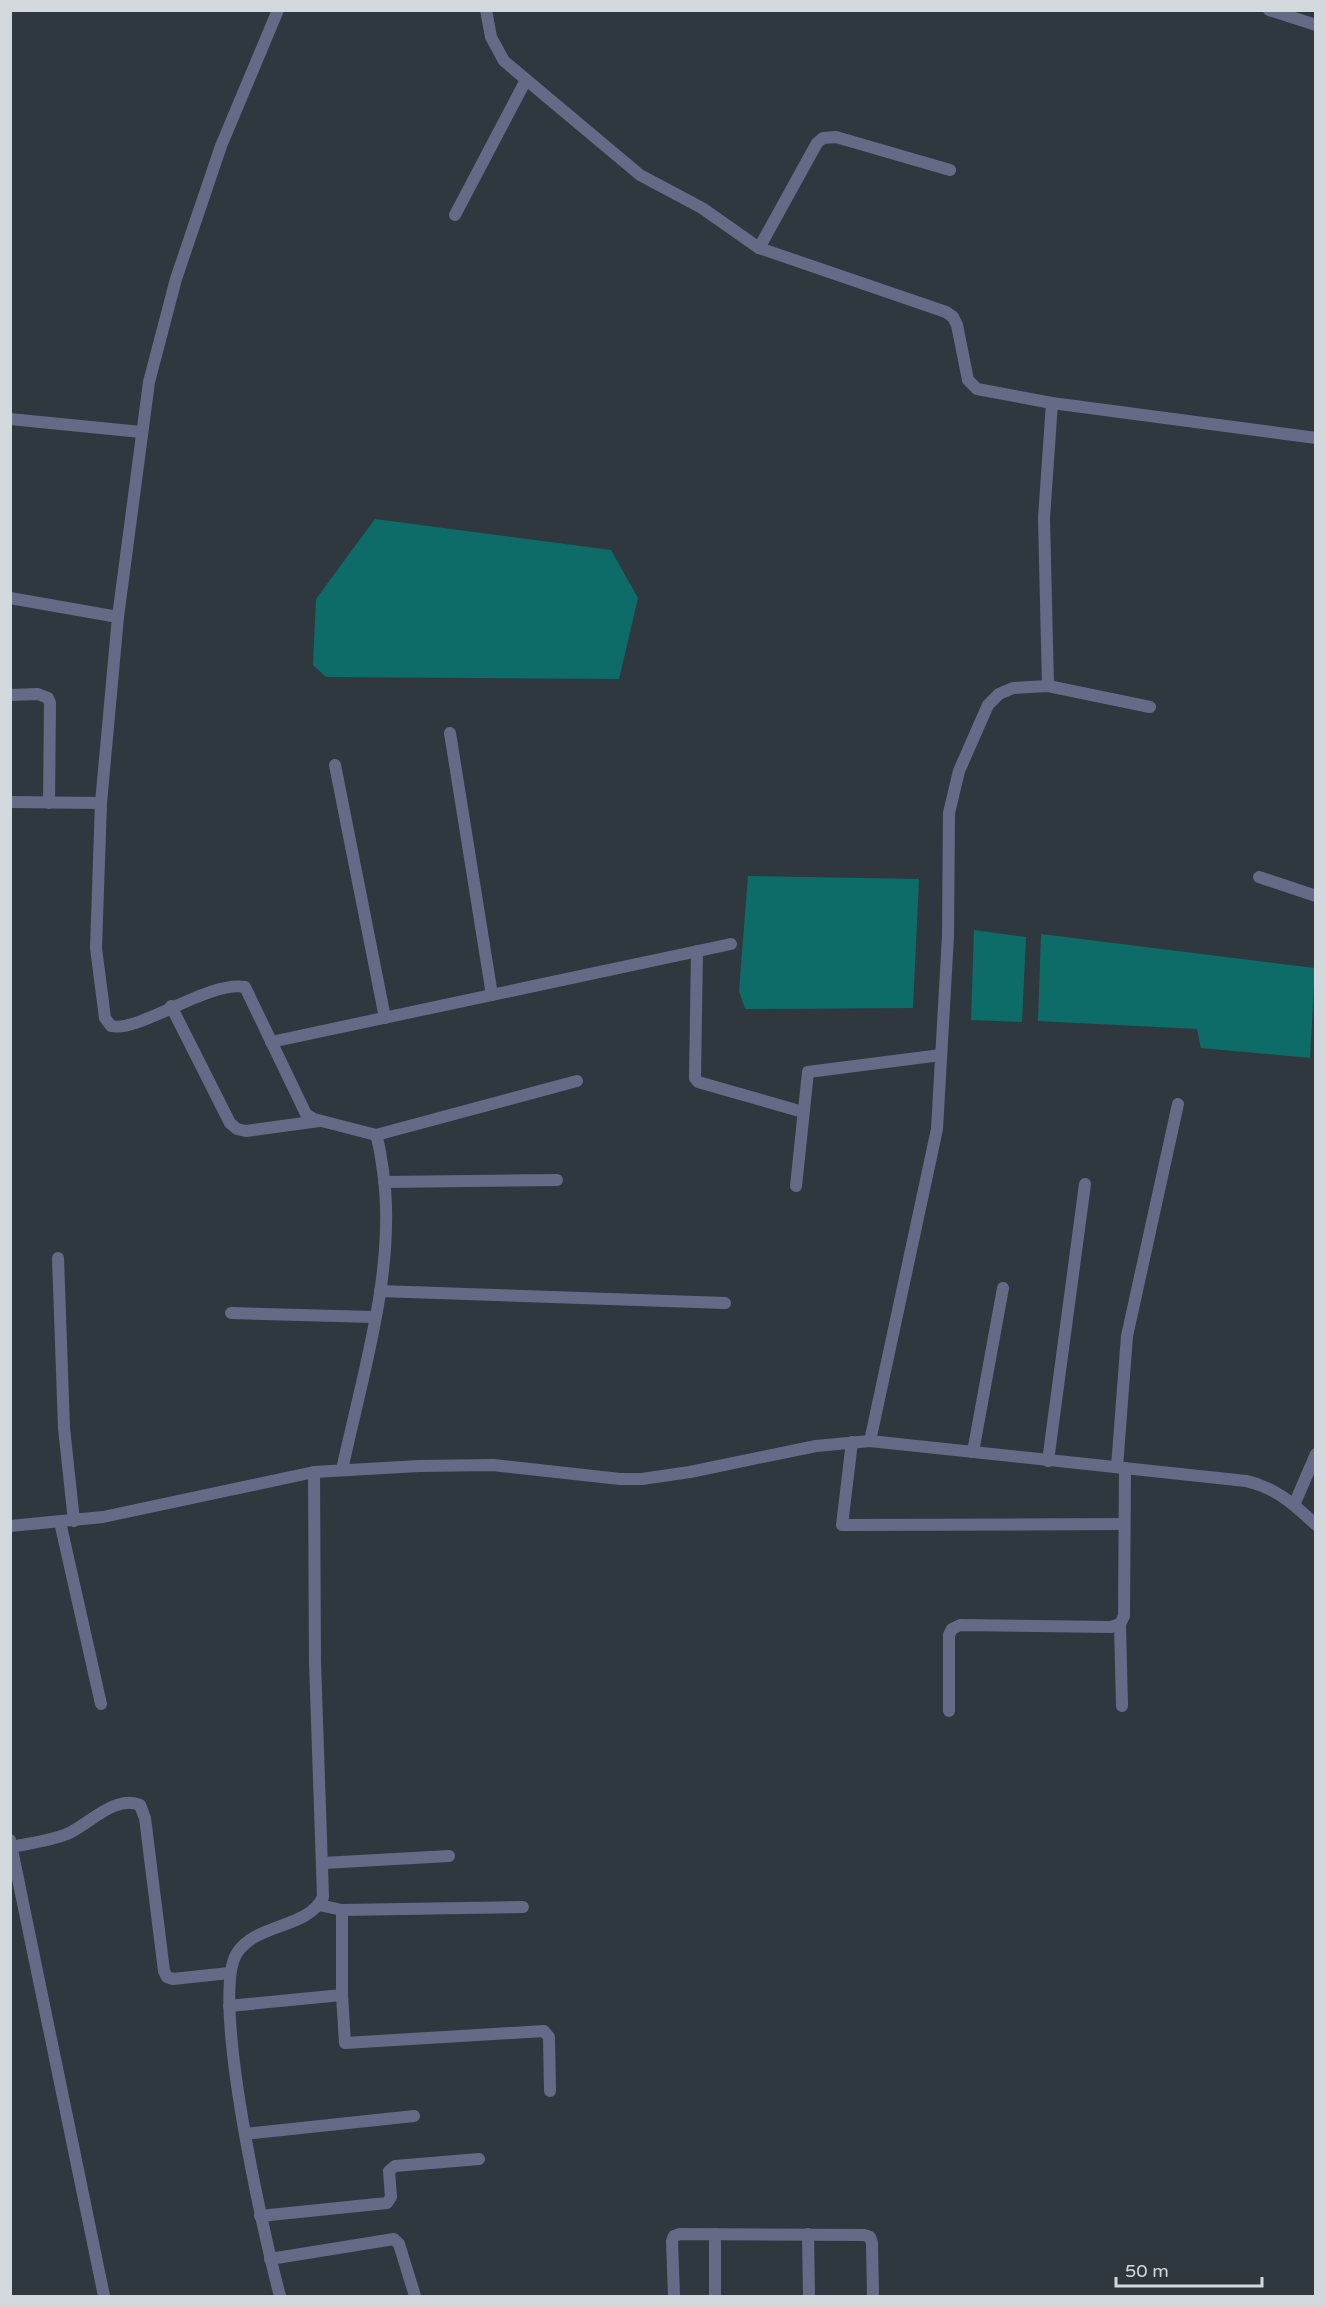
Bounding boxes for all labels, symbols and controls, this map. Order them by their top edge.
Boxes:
scale bar [1116,2250,1262,2288]
text: 50 m [1125,2260,1169,2282]

